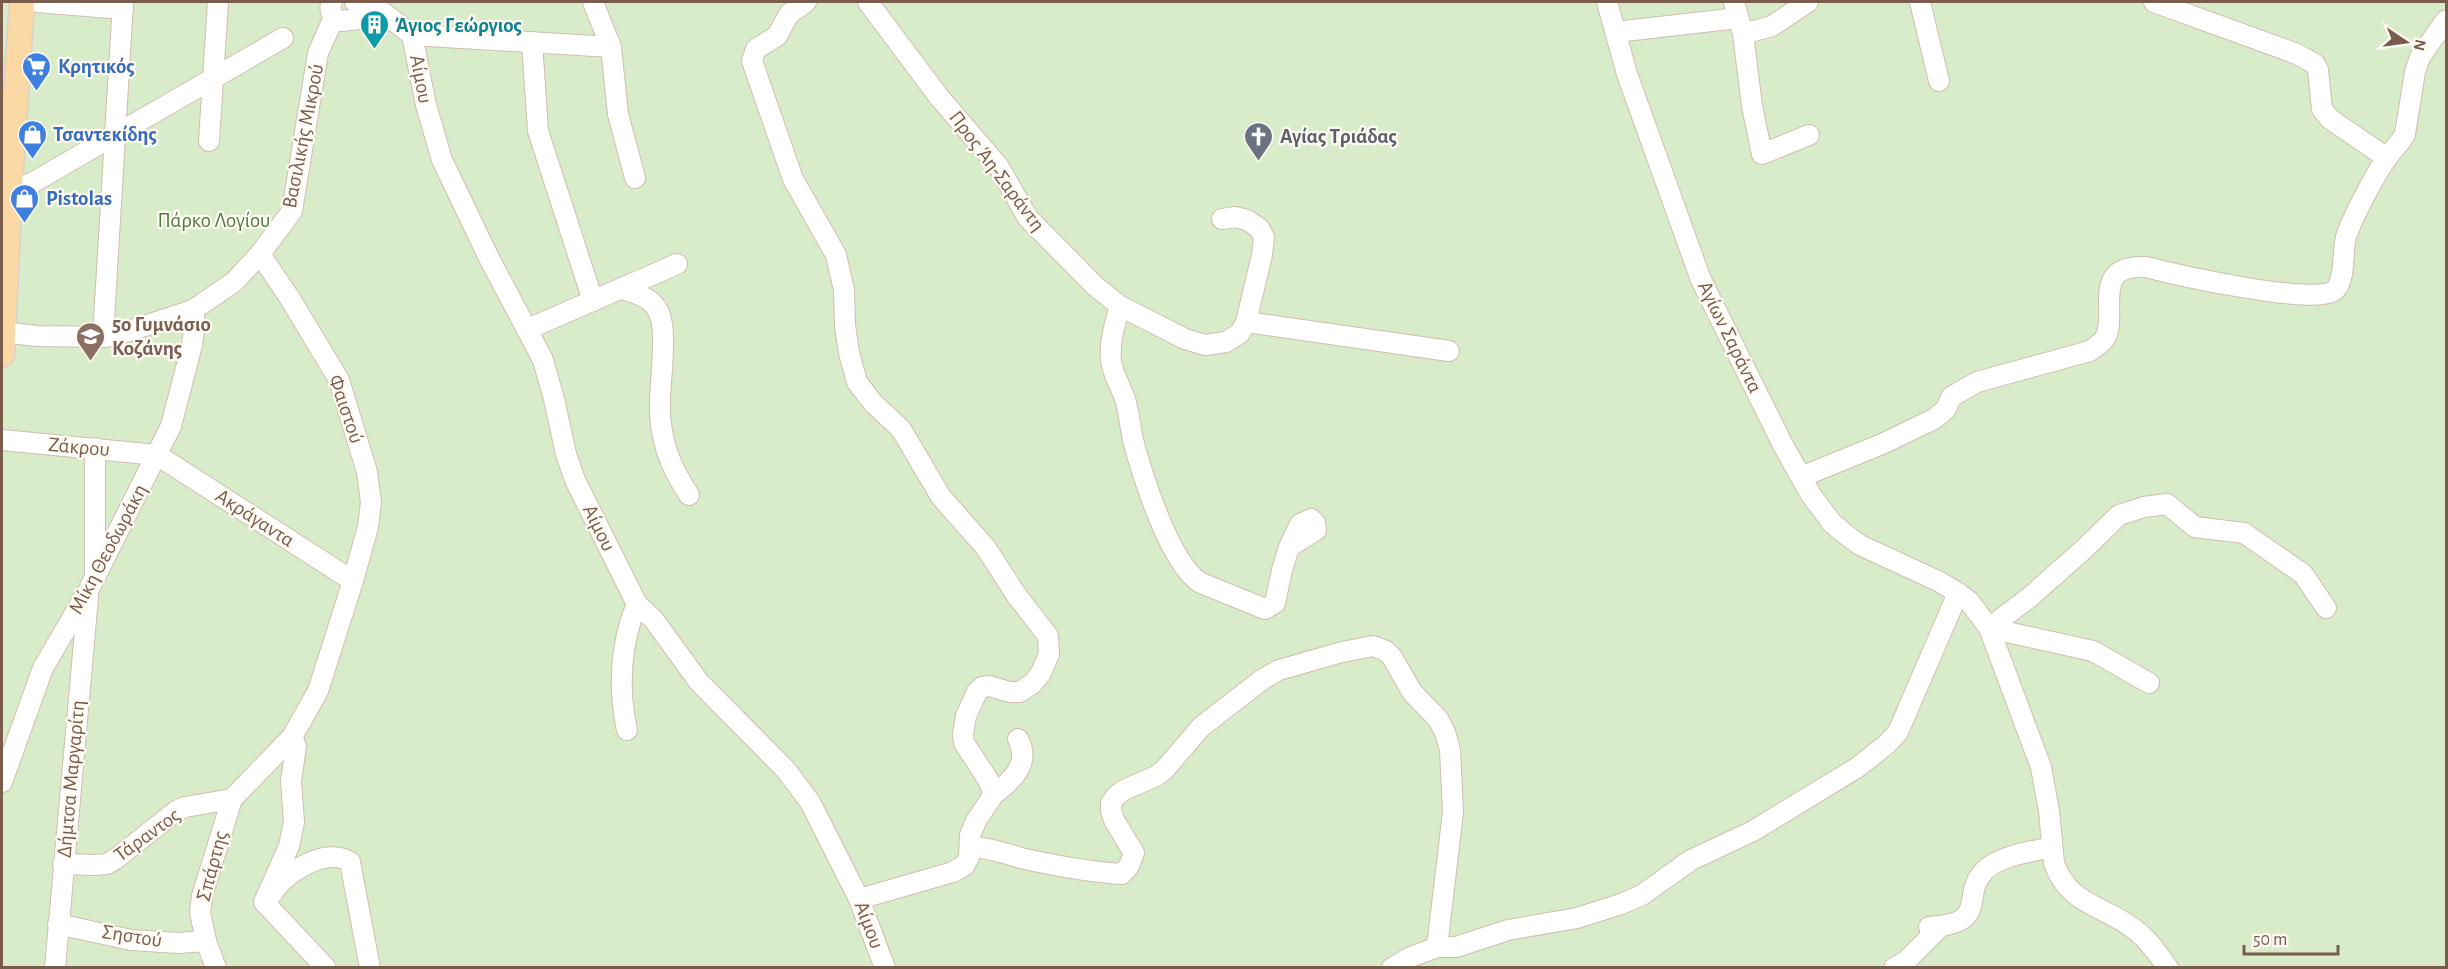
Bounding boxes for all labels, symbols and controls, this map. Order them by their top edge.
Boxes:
building icon: Άγιος Γεώργιος [358,9,390,51]
north arrow [2376,12,2436,72]
place label: Άγιος Γεώργιος [395,15,522,36]
text: N [2411,38,2429,52]
supermarket icon: Κρητικός [21,50,53,92]
street label: Αίμου [406,53,436,105]
place label: Κρητικός [58,56,135,77]
street label: Βασιλικής Μικρού [279,62,327,210]
street label: Προς Άη-Σαράντη [945,107,1049,235]
shop icon: Τσαντεκίδης [16,118,48,160]
church icon: Αγίας Τριάδας [1243,120,1275,162]
place label: Τσαντεκίδης [53,124,157,145]
place label: Αγίας Τριάδας [1280,126,1397,147]
shop icon: Pistolas [9,182,41,224]
place label: Pistolas [46,188,112,209]
park label: Πάρκο Λογίου [158,210,270,231]
street label: Αγίων Σαράντα [1694,278,1766,396]
place label: 5o Γυμνάσιο Κοζάνης [112,314,211,359]
school or university icon: 5o Γυμνάσιο Κοζάνης [75,320,107,362]
street label: Φαιστού [325,372,367,446]
street label: Ζάκρου [47,434,111,460]
street label: Μίκη Θεοδωράκη [65,481,151,617]
street label: Ακράγαντα [212,485,298,551]
street label: Αίμου [579,501,619,555]
street label: Δήμτσα Μαργαρίτη [54,699,88,859]
street label: Τάραντος [110,804,184,866]
street label: Σπάρτης [193,829,231,903]
street label: Αίμου [850,898,888,952]
scale bar [2244,918,2338,956]
street label: Σηστού [100,921,164,951]
text: 50 m [2253,931,2287,949]

